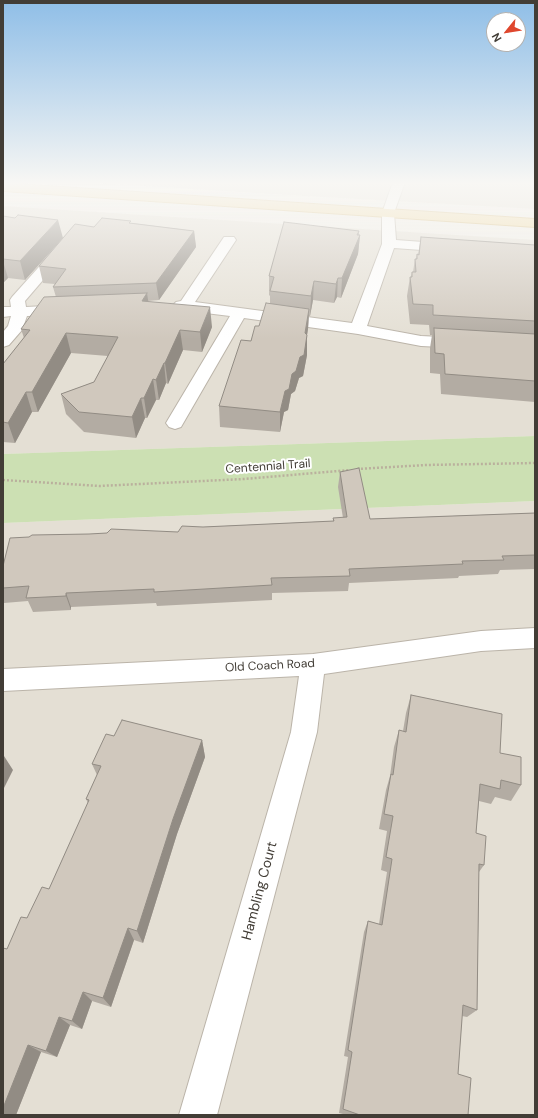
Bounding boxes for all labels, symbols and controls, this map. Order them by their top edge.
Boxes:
north arrow [486,12,526,52]
text: N [488,31,505,44]
street label: Centennial Trail [225,457,311,477]
street label: Old Coach Road [225,656,315,676]
street label: Hambling Court [239,840,281,942]

